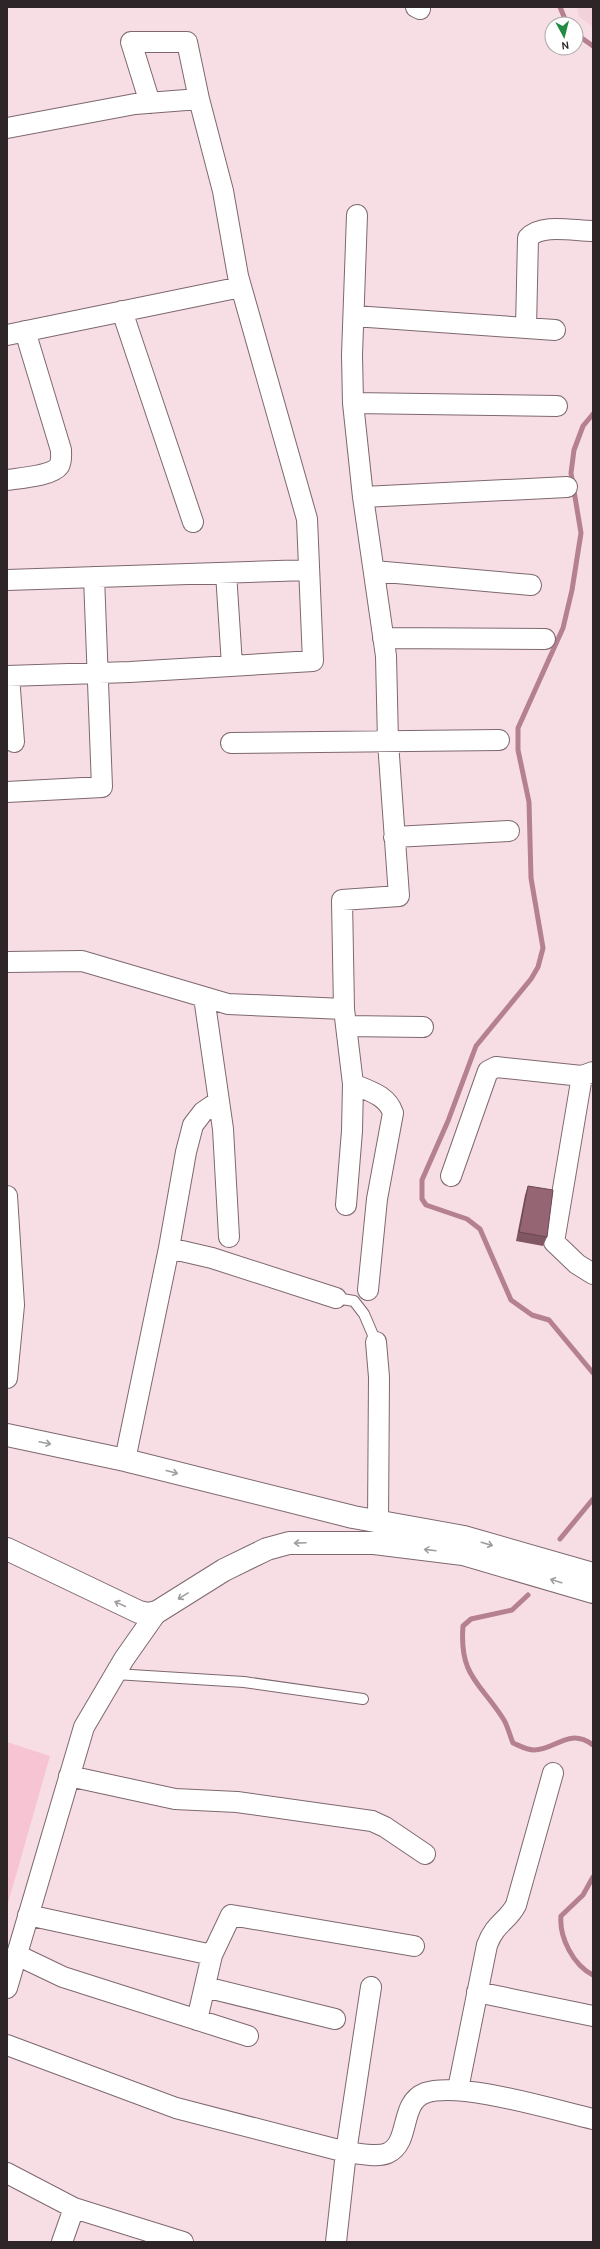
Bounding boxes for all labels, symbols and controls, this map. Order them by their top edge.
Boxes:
north arrow [544,16,584,56]
text: N [560,38,570,52]
one-way arrow [38,1439,51,1447]
one-way arrow [165,1469,178,1476]
one-way arrow [294,1539,307,1546]
one-way arrow [481,1541,494,1548]
one-way arrow [424,1546,437,1554]
one-way arrow [549,1577,562,1584]
one-way arrow [177,1592,189,1600]
one-way arrow [114,1600,126,1607]

